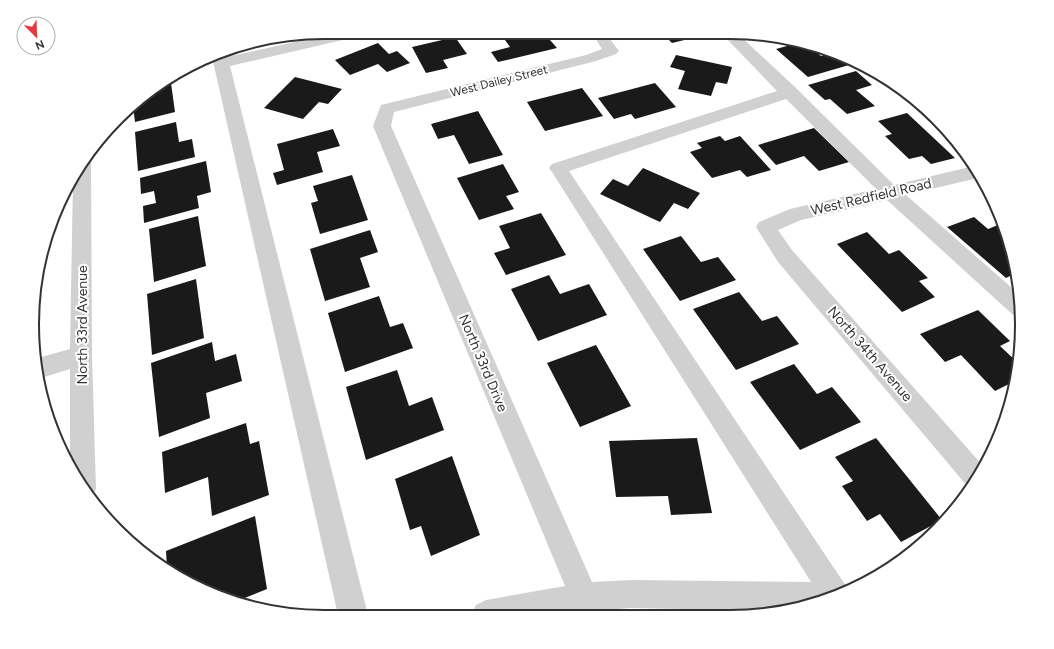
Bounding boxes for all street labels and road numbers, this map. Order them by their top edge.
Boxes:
street label: West Dailey Street [449,62,550,100]
street label: West Redfield Road [809,175,933,219]
street label: North 33rd Avenue [74,265,91,385]
street label: North 34th Avenue [824,303,916,405]
street label: North 33rd Drive [455,312,511,415]

